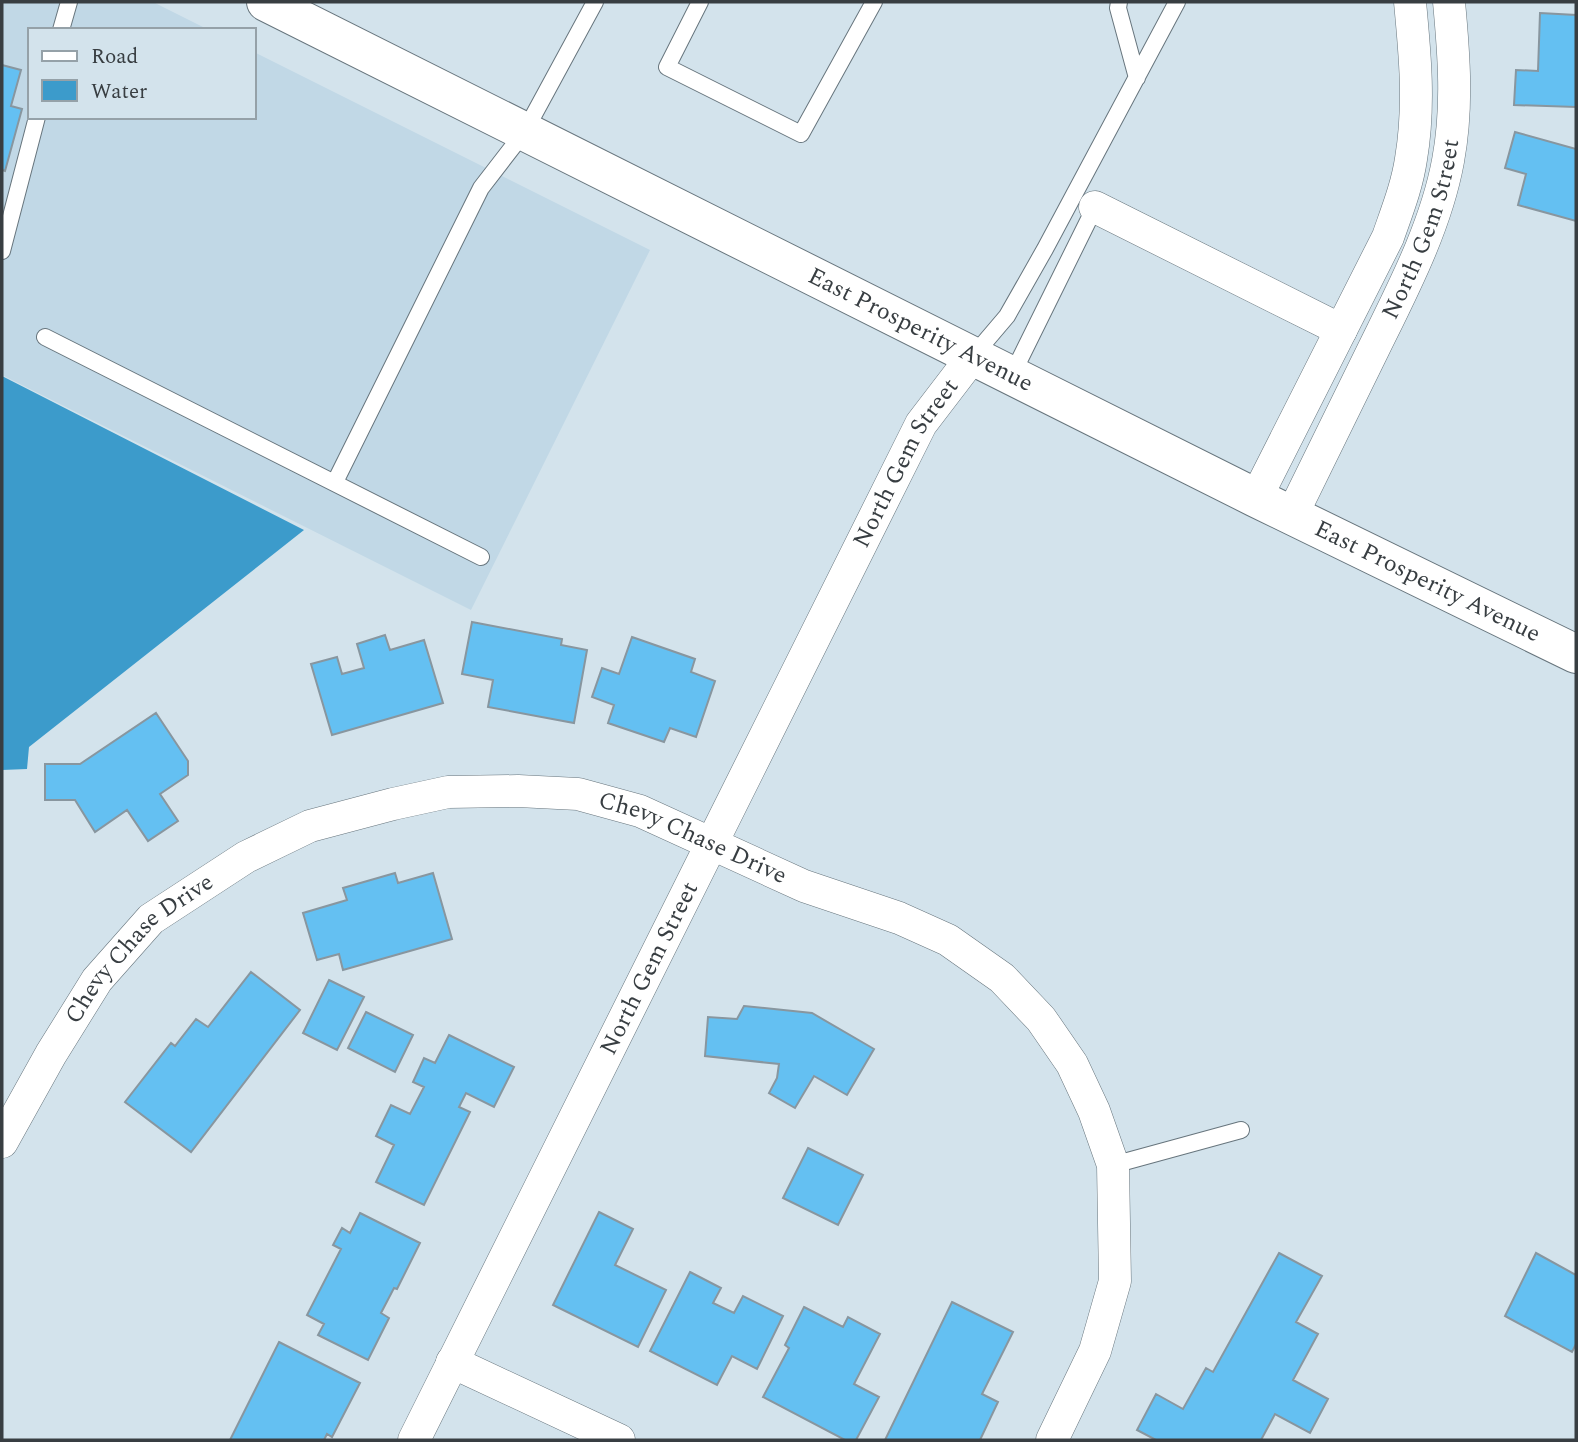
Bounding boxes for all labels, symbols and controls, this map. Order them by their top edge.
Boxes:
legend [28,28,256,119]
text: Road [91,41,138,73]
text: Water [91,76,147,108]
street label: North Gem Street [1373,137,1469,325]
street label: East Prosperity Avenue [802,258,1039,401]
street label: North Gem Street [844,371,968,554]
street label: East Prosperity Avenue [1308,511,1547,652]
street label: Chevy Chase Drive [594,782,793,894]
street label: Chevy Chase Drive [56,865,221,1031]
street label: North Gem Street [591,875,708,1061]

